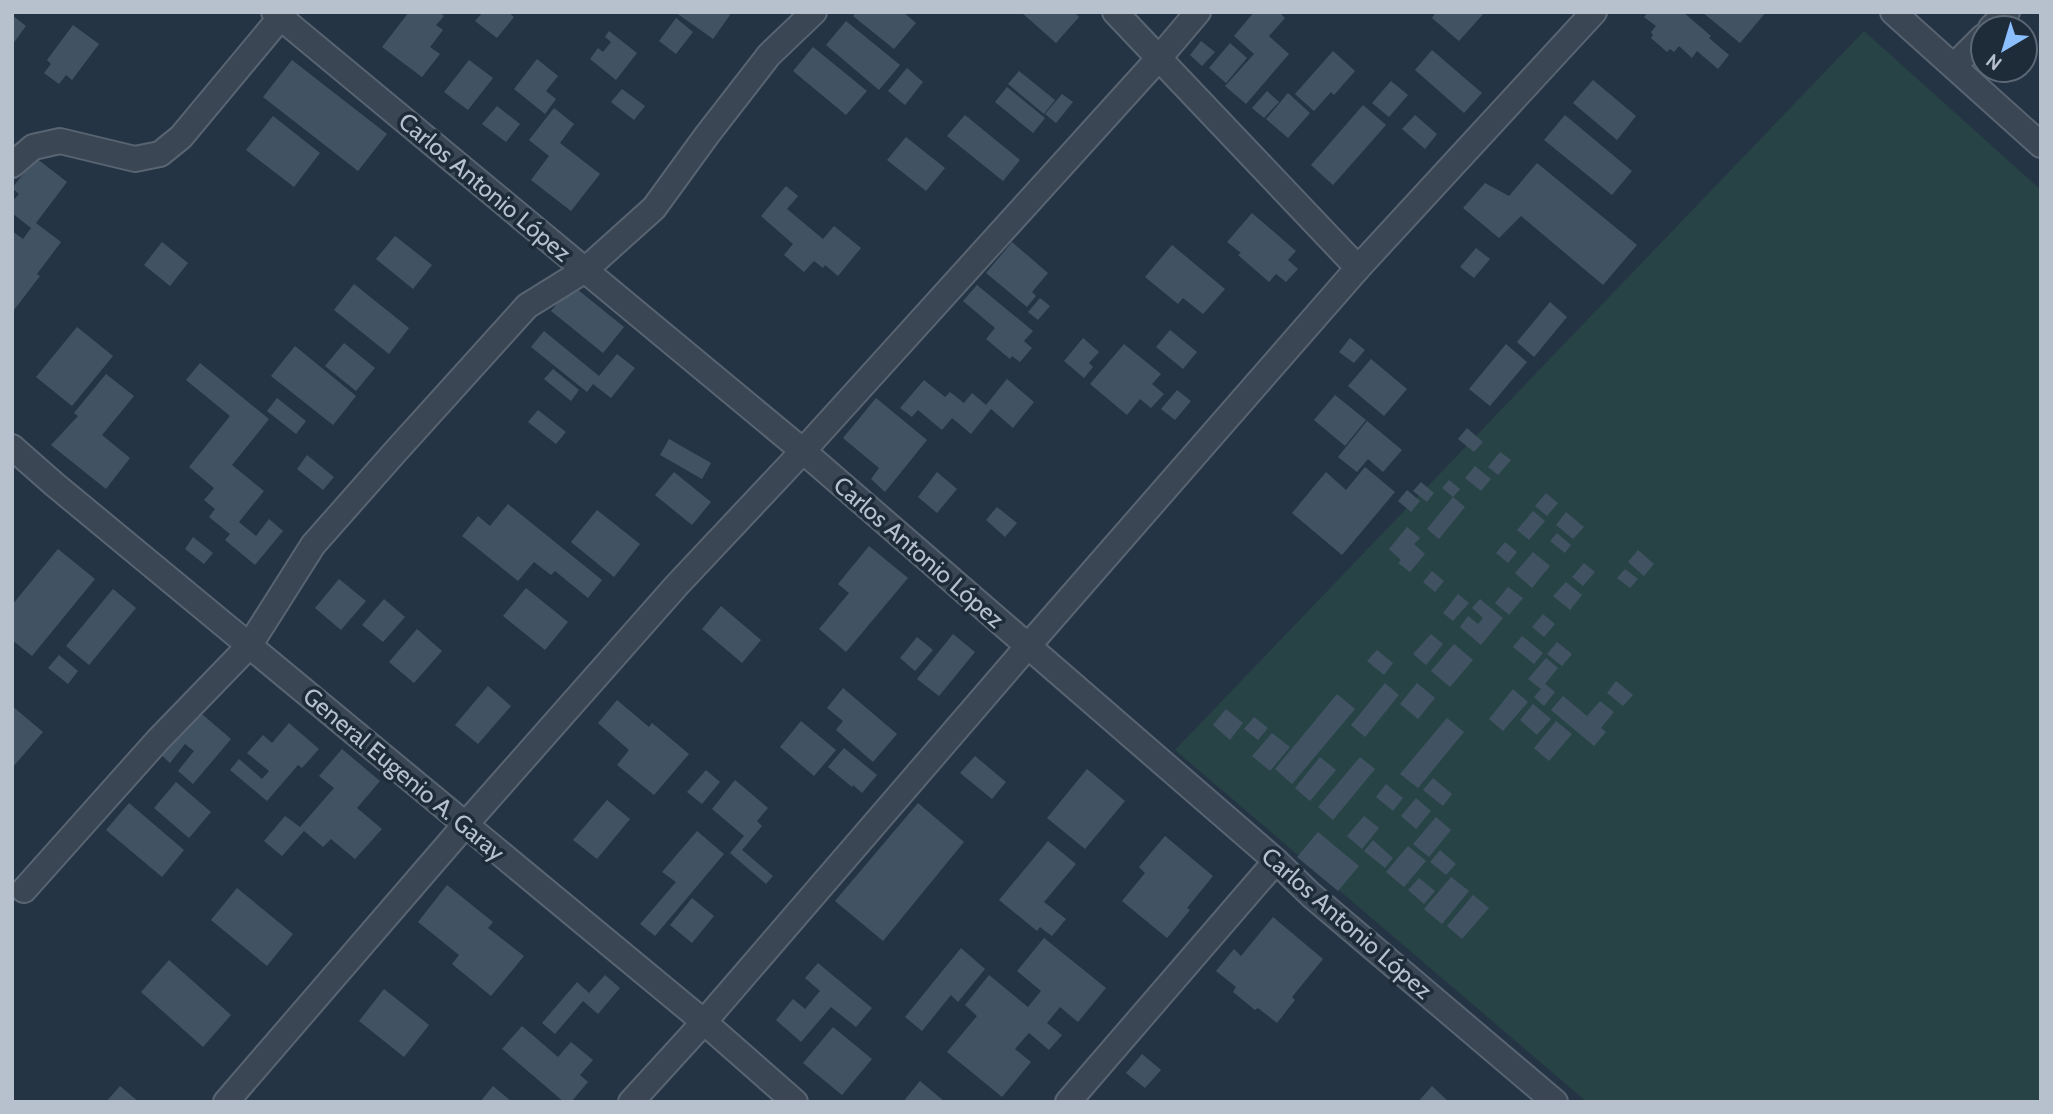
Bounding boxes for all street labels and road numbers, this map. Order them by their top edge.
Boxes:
street label: Carlos Antonio López [393,106,577,268]
street label: Carlos Antonio López [828,470,1010,634]
street label: General Eugenio A. Garay [297,681,511,867]
street label: Carlos Antonio López [1256,841,1438,1005]

